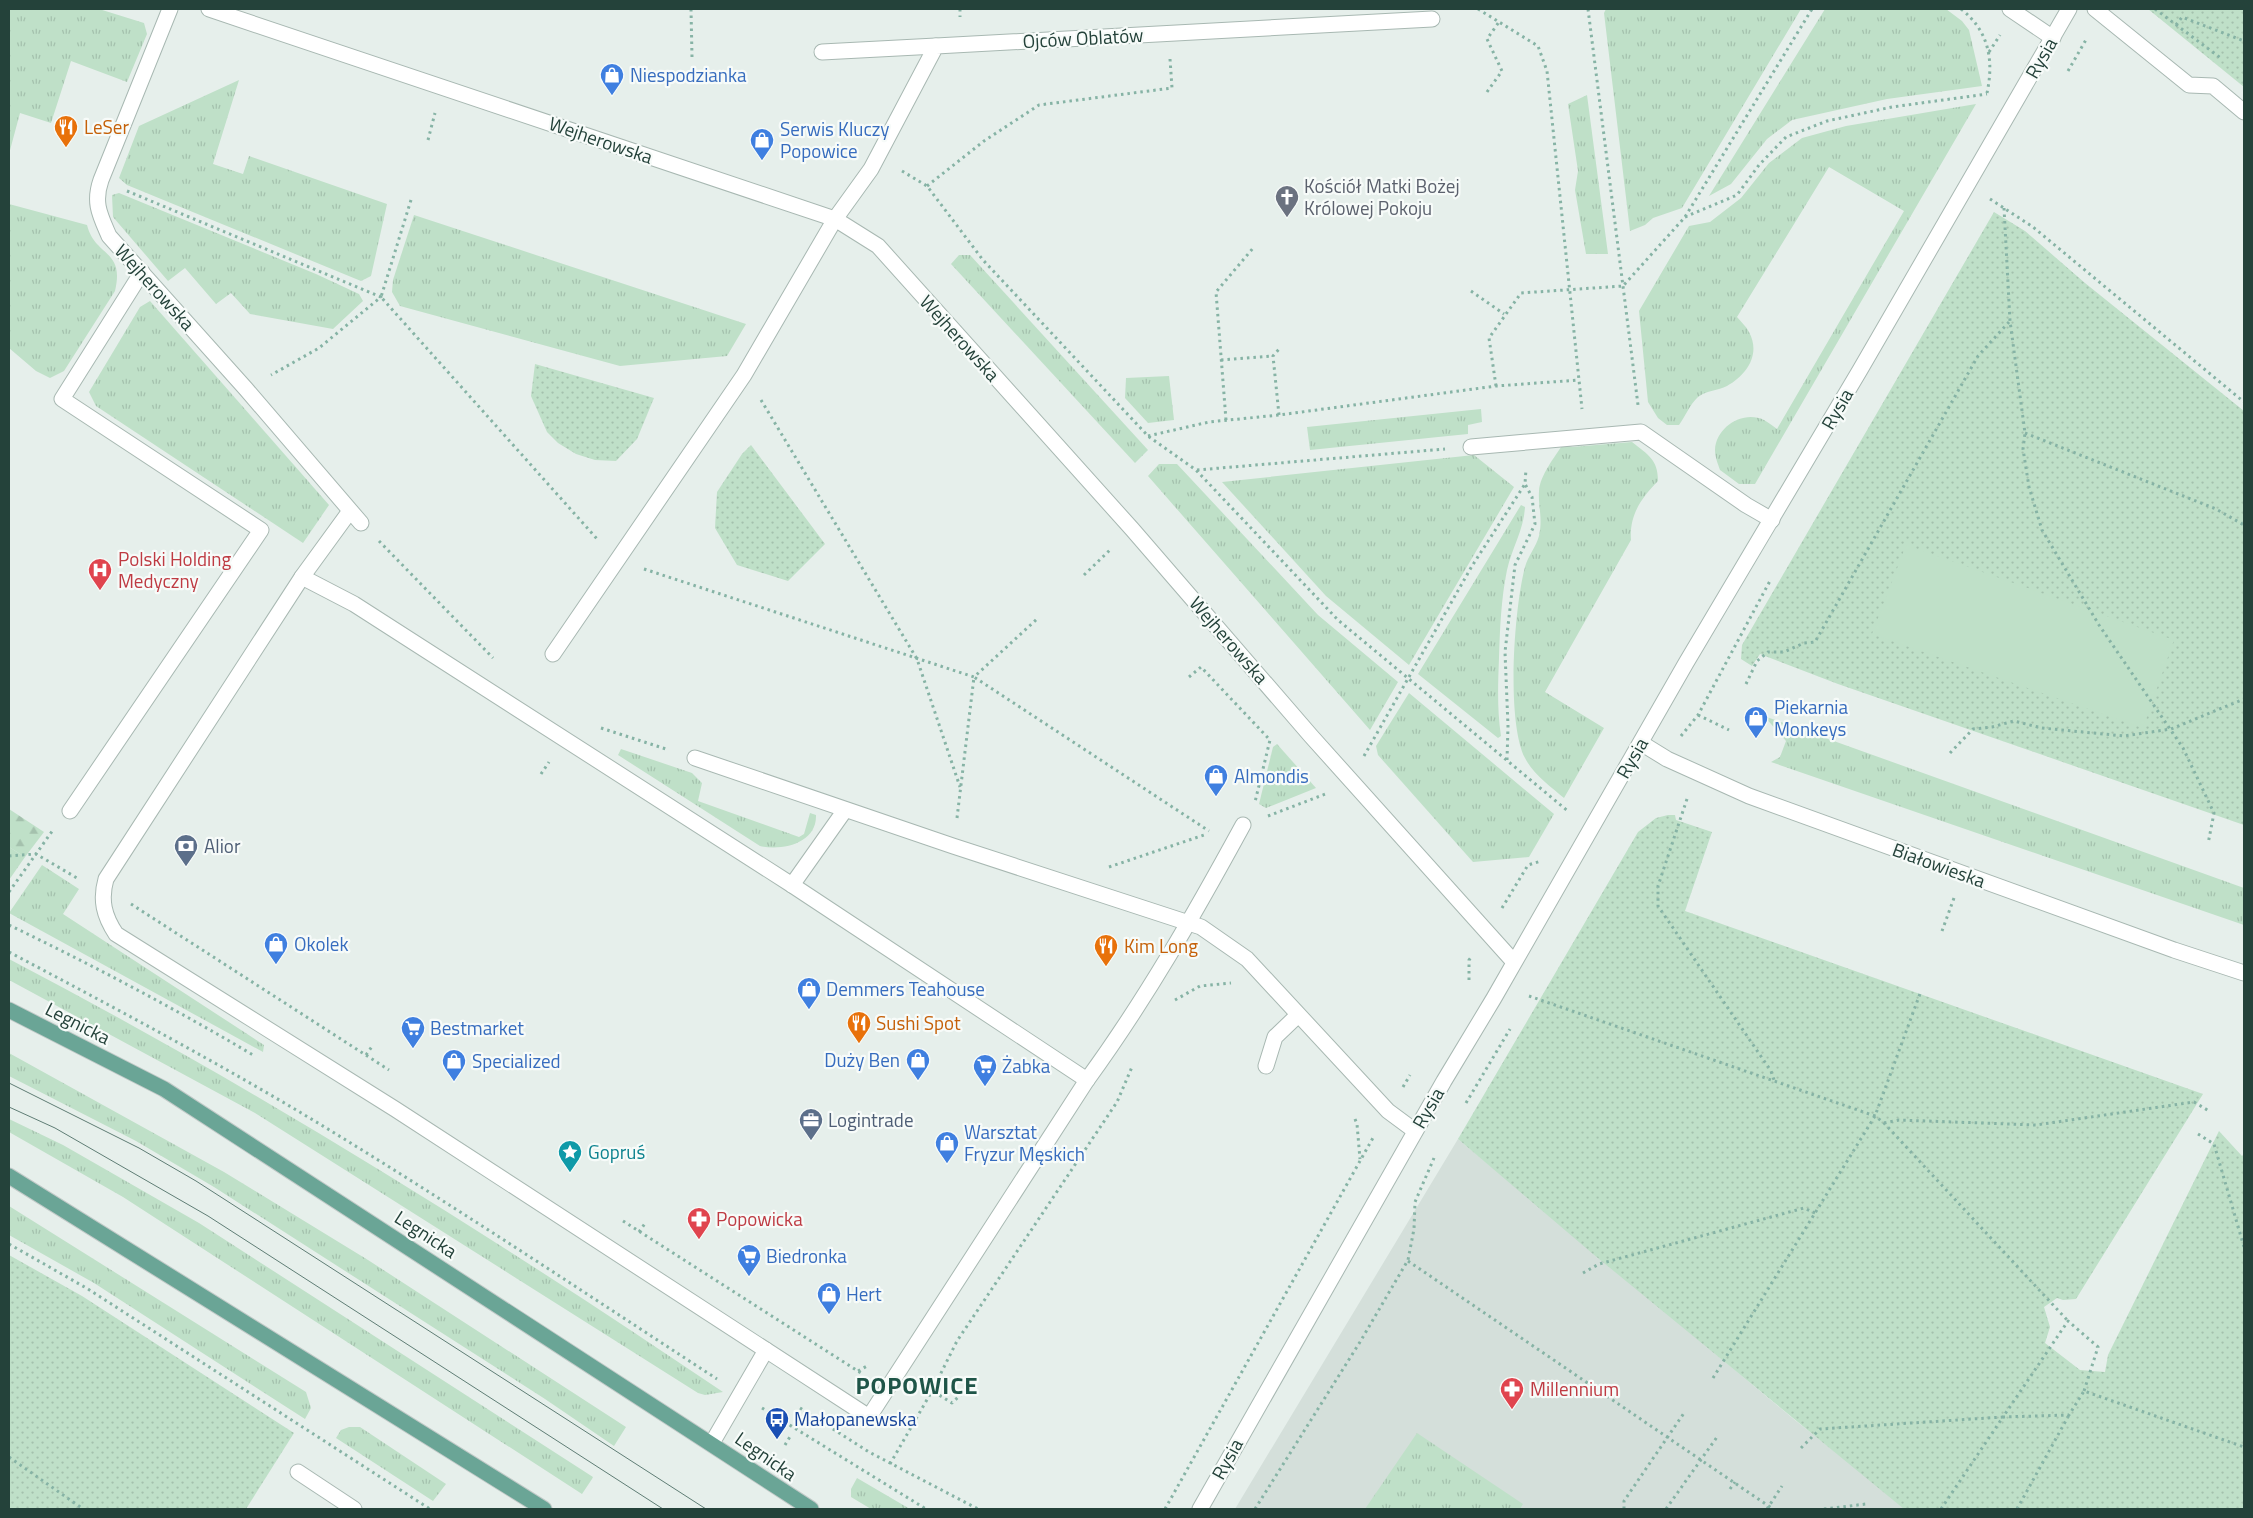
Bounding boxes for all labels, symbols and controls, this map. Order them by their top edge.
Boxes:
street label: Ojców Oblatów [1022,20,1144,55]
street label: Rysia [2017,31,2064,84]
place label: Niespodzianka [630,60,747,89]
shop icon: Niespodzianka [599,62,625,96]
street label: Wejherowska [545,108,657,171]
place label: LeSer [84,112,129,141]
restaurant icon: LeSer [53,114,79,148]
place label: Serwis Kluczy Popowice [780,114,890,165]
shop icon: Serwis Kluczy Popowice [749,127,775,161]
place label: Kościół Matki Bożej Królowej Pokoju [1304,171,1460,222]
church icon: Kościół Matki Bożej Królowej Pokoju [1274,184,1300,218]
street label: Wejherowska [108,237,203,337]
street label: Wejherowska [913,288,1008,388]
street label: Rysia [1813,382,1860,435]
place label: Polski Holding Medyczny [118,544,231,595]
hospital icon: Polski Holding Medyczny [87,557,113,591]
street label: Wejherowska [1183,589,1276,690]
place label: Piekarnia Monkeys [1774,692,1849,743]
shop icon: Piekarnia Monkeys [1743,705,1769,739]
street label: Rysia [1608,731,1655,784]
place label: Almondis [1234,761,1309,790]
shop icon: Almondis [1203,763,1229,797]
place label: Alior [204,831,241,860]
bank icon: Alior [173,833,199,867]
street label: Białowieska [1889,834,1990,895]
place label: Okolek [294,929,349,958]
shop icon: Okolek [263,931,289,965]
place label: Kim Long [1124,931,1198,960]
restaurant icon: Kim Long [1093,933,1119,967]
place label: Demmers Teahouse [826,974,985,1003]
shop icon: Demmers Teahouse [796,976,822,1010]
street label: Legnicka [41,994,116,1051]
place label: Sushi Spot [876,1008,961,1037]
restaurant icon: Sushi Spot [846,1010,872,1044]
place label: Bestmarket [430,1013,524,1042]
supermarket icon: Bestmarket [400,1015,426,1049]
place label: Duży Ben [824,1045,900,1074]
place label: Specialized [472,1046,561,1075]
shop icon: Duży Ben [905,1047,931,1081]
shop icon: Specialized [441,1048,467,1082]
place label: Żabka [1002,1051,1051,1080]
supermarket icon: Żabka [972,1053,998,1087]
street label: Rysia [1404,1081,1451,1134]
place label: Logintrade [828,1105,914,1134]
office icon: Logintrade [798,1107,824,1141]
place label: Warsztat Fryzur Męskich [964,1117,1085,1168]
shop icon: Warsztat Fryzur Męskich [934,1130,960,1164]
place label: Gopruś [588,1137,645,1166]
place icon: Gopruś [557,1139,583,1173]
street label: Legnicka [389,1202,464,1265]
place label: Popowicka [716,1204,803,1233]
pharmacy icon: Popowicka [686,1206,712,1240]
place label: Biedronka [766,1241,847,1270]
supermarket icon: Biedronka [736,1243,762,1277]
place label: Hert [846,1279,882,1308]
shop icon: Hert [816,1281,842,1315]
district label: POPOWICE [855,1367,979,1403]
place label: Millennium [1530,1374,1619,1403]
pharmacy icon: Millennium [1499,1376,1525,1410]
place label: Małopanewska [794,1404,917,1433]
bus stop icon: Małopanewska [764,1406,790,1440]
street label: Legnicka [729,1424,803,1488]
street label: Rysia [1203,1432,1250,1485]

